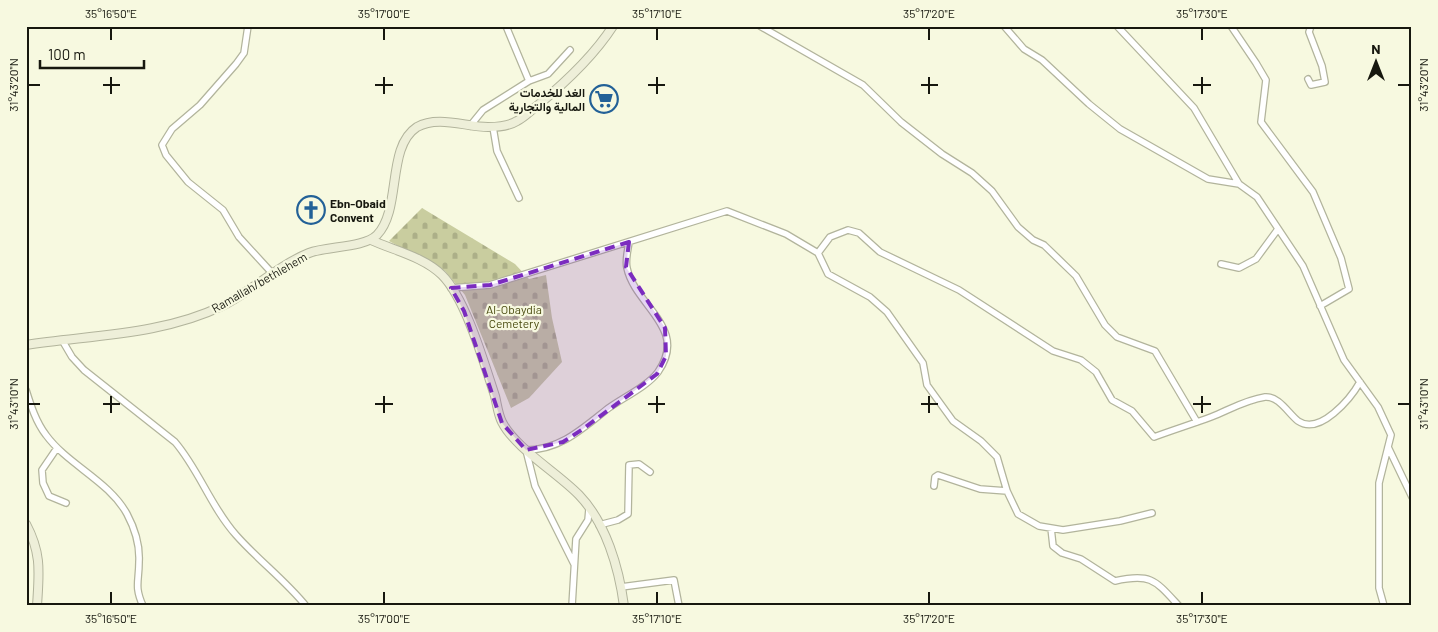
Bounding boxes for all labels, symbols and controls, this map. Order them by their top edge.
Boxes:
text: 35°16'50"E [85,6,137,20]
text: 35°17'00"E [358,6,410,20]
text: 35°17'10"E [632,6,682,20]
text: 35°17'20"E [903,6,955,20]
text: 35°17'30"E [1176,6,1228,20]
scale bar [40,38,144,70]
north arrow [1350,38,1400,88]
text: N [1371,40,1381,57]
text: 100 m [48,45,86,63]
text: 31°43'20"N [6,58,20,112]
text: 31°43'20"N [1416,58,1430,112]
supermarket icon: الغد للخدمات المالية والتجارية [589,84,619,114]
place label: الغد للخدمات المالية والتجارية [509,85,585,115]
church icon: Ebn-Obaid Convent [296,195,326,225]
place label: Ebn-Obaid Convent [330,196,386,224]
street label: Ramallah/bethlehem [209,249,309,315]
park label: Al-Obaydia Cemetery [486,302,542,330]
text: 31°43'10"N [6,378,20,430]
text: 31°43'10"N [1416,378,1430,430]
text: 35°16'50"E [85,611,137,625]
text: 35°17'00"E [358,611,410,625]
text: 35°17'10"E [632,611,682,625]
text: 35°17'20"E [903,611,955,625]
text: 35°17'30"E [1176,611,1228,625]

